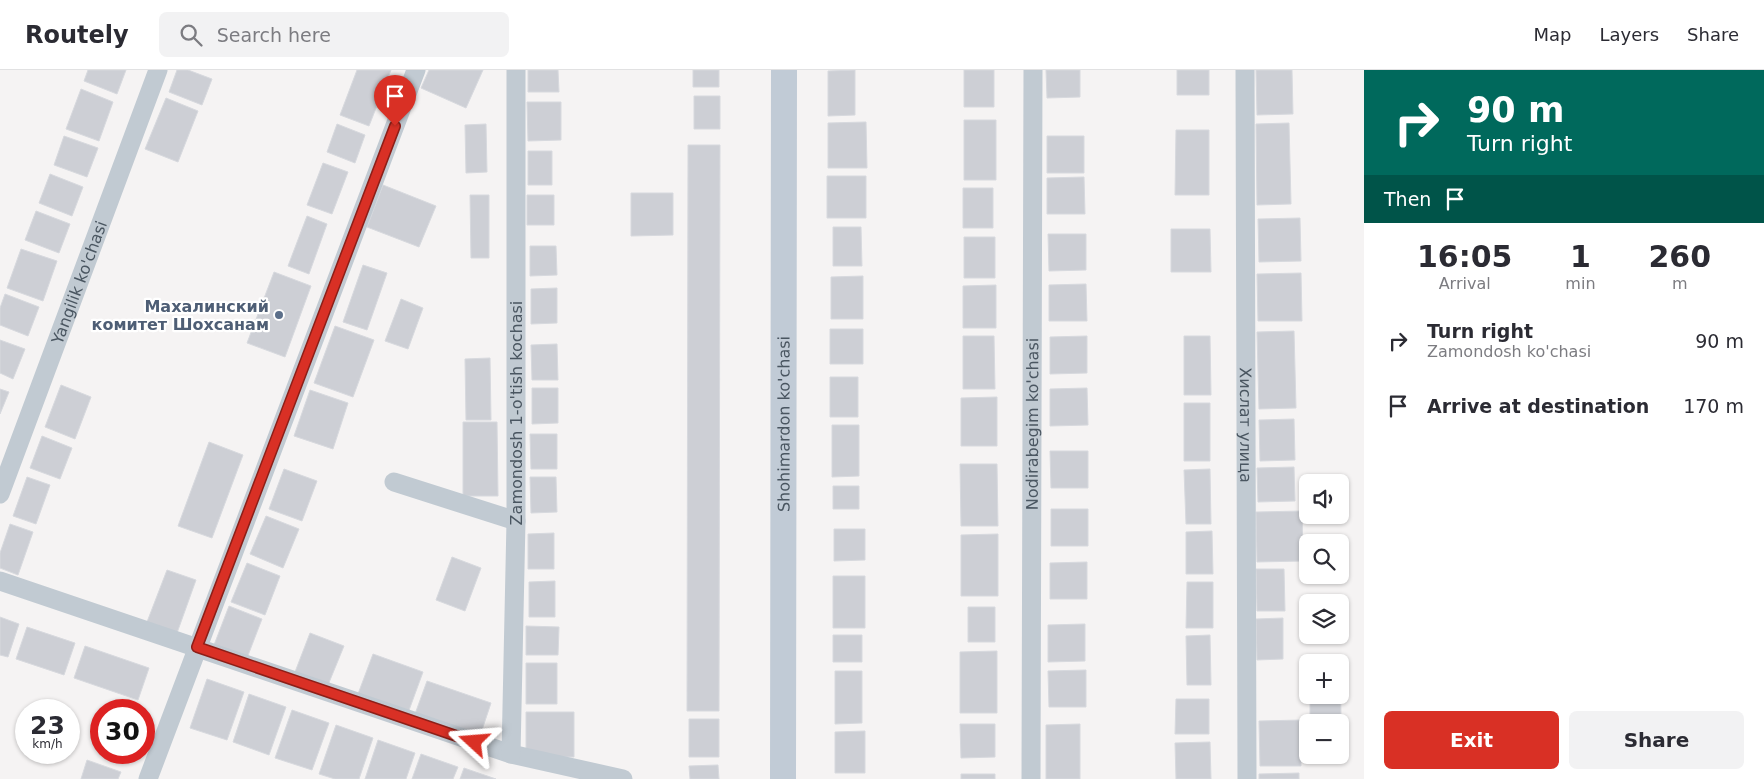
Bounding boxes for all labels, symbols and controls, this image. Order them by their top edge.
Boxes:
search box [159,12,509,57]
text: Routely [25,21,129,49]
icon: search [177,21,205,49]
text: Search here [217,24,331,46]
text: Map [1533,24,1571,45]
text: Layers [1599,24,1659,45]
text: Share [1687,24,1739,45]
pin [374,75,416,126]
icon: arrive [381,82,409,110]
icon: right [1384,90,1449,155]
text: 90 m [1467,90,1564,130]
text: Turn right [1467,131,1572,156]
icon: arrive [1441,185,1469,213]
text: Then [1384,188,1431,210]
street label: Yangilik ko'chasi [47,218,111,347]
text: 16:05 [1417,239,1512,274]
text: 1 [1570,239,1591,274]
text: 260 [1648,239,1711,274]
text: Arrival [1439,274,1491,293]
text: min [1565,274,1596,293]
text: m [1672,274,1688,293]
place label: Махалинский комитет Шохcанам [92,297,269,334]
street label: Zamondosh 1-o'tish kochasi [507,301,526,525]
marker: Махалинский комитет Шохcанам [273,309,285,321]
text: Turn right [1427,320,1533,342]
icon: right [1384,327,1412,355]
text: 90 m [1695,330,1744,352]
street label: Shohimardon ko'chasi [774,336,794,512]
street label: Nodirabegim ko'chasi [1023,338,1042,510]
text: Zamondosh ko'chasi [1427,342,1591,361]
street label: Хислат улица [1236,367,1255,483]
icon: arrive [1384,392,1412,420]
text: Arrive at destination [1427,395,1649,417]
text: 170 m [1683,395,1744,417]
map controls [1299,474,1349,764]
button: sound [1299,474,1349,524]
button: search [1299,534,1349,584]
button: layers [1299,594,1349,644]
button: + [1299,654,1349,704]
speed limit sign: 30 [90,699,155,764]
text: 23 [30,711,65,740]
button: Exit [1384,711,1559,769]
button: Share [1569,711,1744,769]
button: − [1299,714,1349,764]
position arrow [447,715,499,767]
text: km/h [32,737,63,751]

